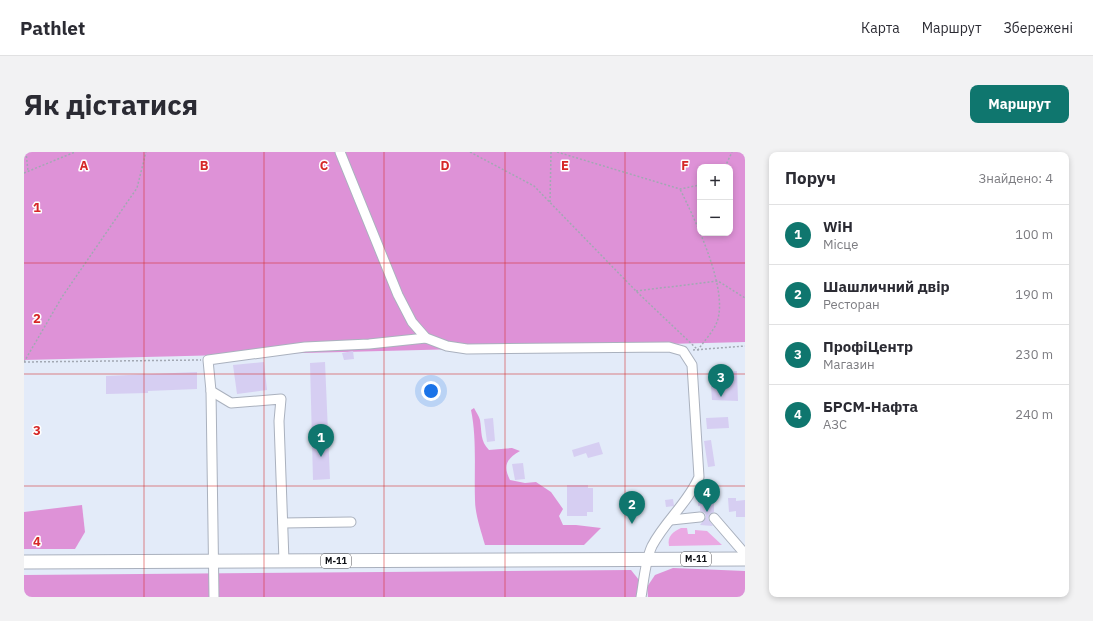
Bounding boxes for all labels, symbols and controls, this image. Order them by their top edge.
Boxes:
text: Pathlet [20,16,85,40]
text: Карта [861,19,900,37]
text: Маршрут [922,19,982,37]
text: Збережені [1004,19,1073,37]
button: Маршрут [970,85,1069,123]
text: Як дістатися [24,86,198,123]
text: A [80,157,89,174]
text: B [200,157,209,174]
text: C [320,157,329,174]
text: D [440,157,450,174]
text: E [561,157,569,174]
text: F [681,157,689,174]
map controls [697,164,733,236]
button: + [697,164,733,200]
text: Поруч [785,167,836,189]
text: Знайдено: 4 [979,170,1053,187]
text: 1 [33,199,41,216]
button: − [697,200,733,236]
text: WiH [823,217,853,236]
text: 1 [794,226,802,243]
text: 100 m [1015,226,1053,243]
text: Місце [823,236,858,253]
text: Шашличний двір [823,277,950,296]
text: 2 [794,286,802,303]
text: 190 m [1015,286,1053,303]
text: Ресторан [823,296,880,313]
text: 2 [33,310,41,327]
text: ПрофіЦентр [823,337,913,356]
text: 3 [794,346,802,363]
text: 230 m [1015,346,1053,363]
text: Магазин [823,356,875,373]
pin: 3 [708,364,734,397]
your location [421,381,441,401]
text: БРСМ-Нафта [823,397,918,416]
text: 4 [794,406,802,423]
text: 240 m [1015,406,1053,423]
text: АЗС [823,416,847,433]
text: 3 [33,422,41,439]
pin: 1 [308,424,334,457]
pin: 4 [694,479,720,512]
pin: 2 [619,491,645,524]
text: 4 [33,533,41,550]
road number: М-11 [681,552,711,566]
road number: М-11 [321,554,351,568]

